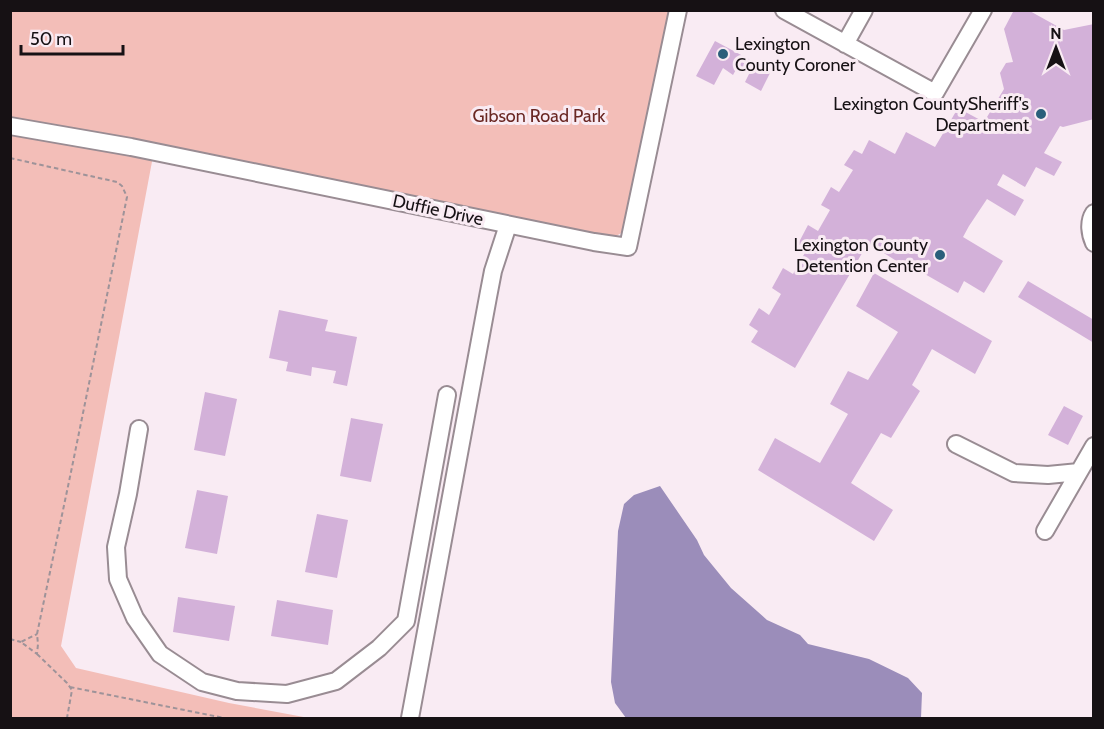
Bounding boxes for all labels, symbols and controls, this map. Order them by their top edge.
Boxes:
scale bar [21,18,123,56]
north arrow [1026,18,1086,78]
text: N [1050,24,1062,43]
text: 50 m [30,28,72,50]
place label: Lexington County Coroner [735,33,856,76]
marker: Lexington County Coroner [716,47,730,61]
place label: Lexington CountySheriff's Department [833,93,1029,136]
park label: Gibson Road Park [473,105,606,127]
marker: Lexington CountySheriff's Department [1034,107,1048,121]
street label: Duffie Drive [391,190,485,230]
place label: Lexington County Detention Center [793,234,928,277]
marker: Lexington County Detention Center [933,248,947,262]

